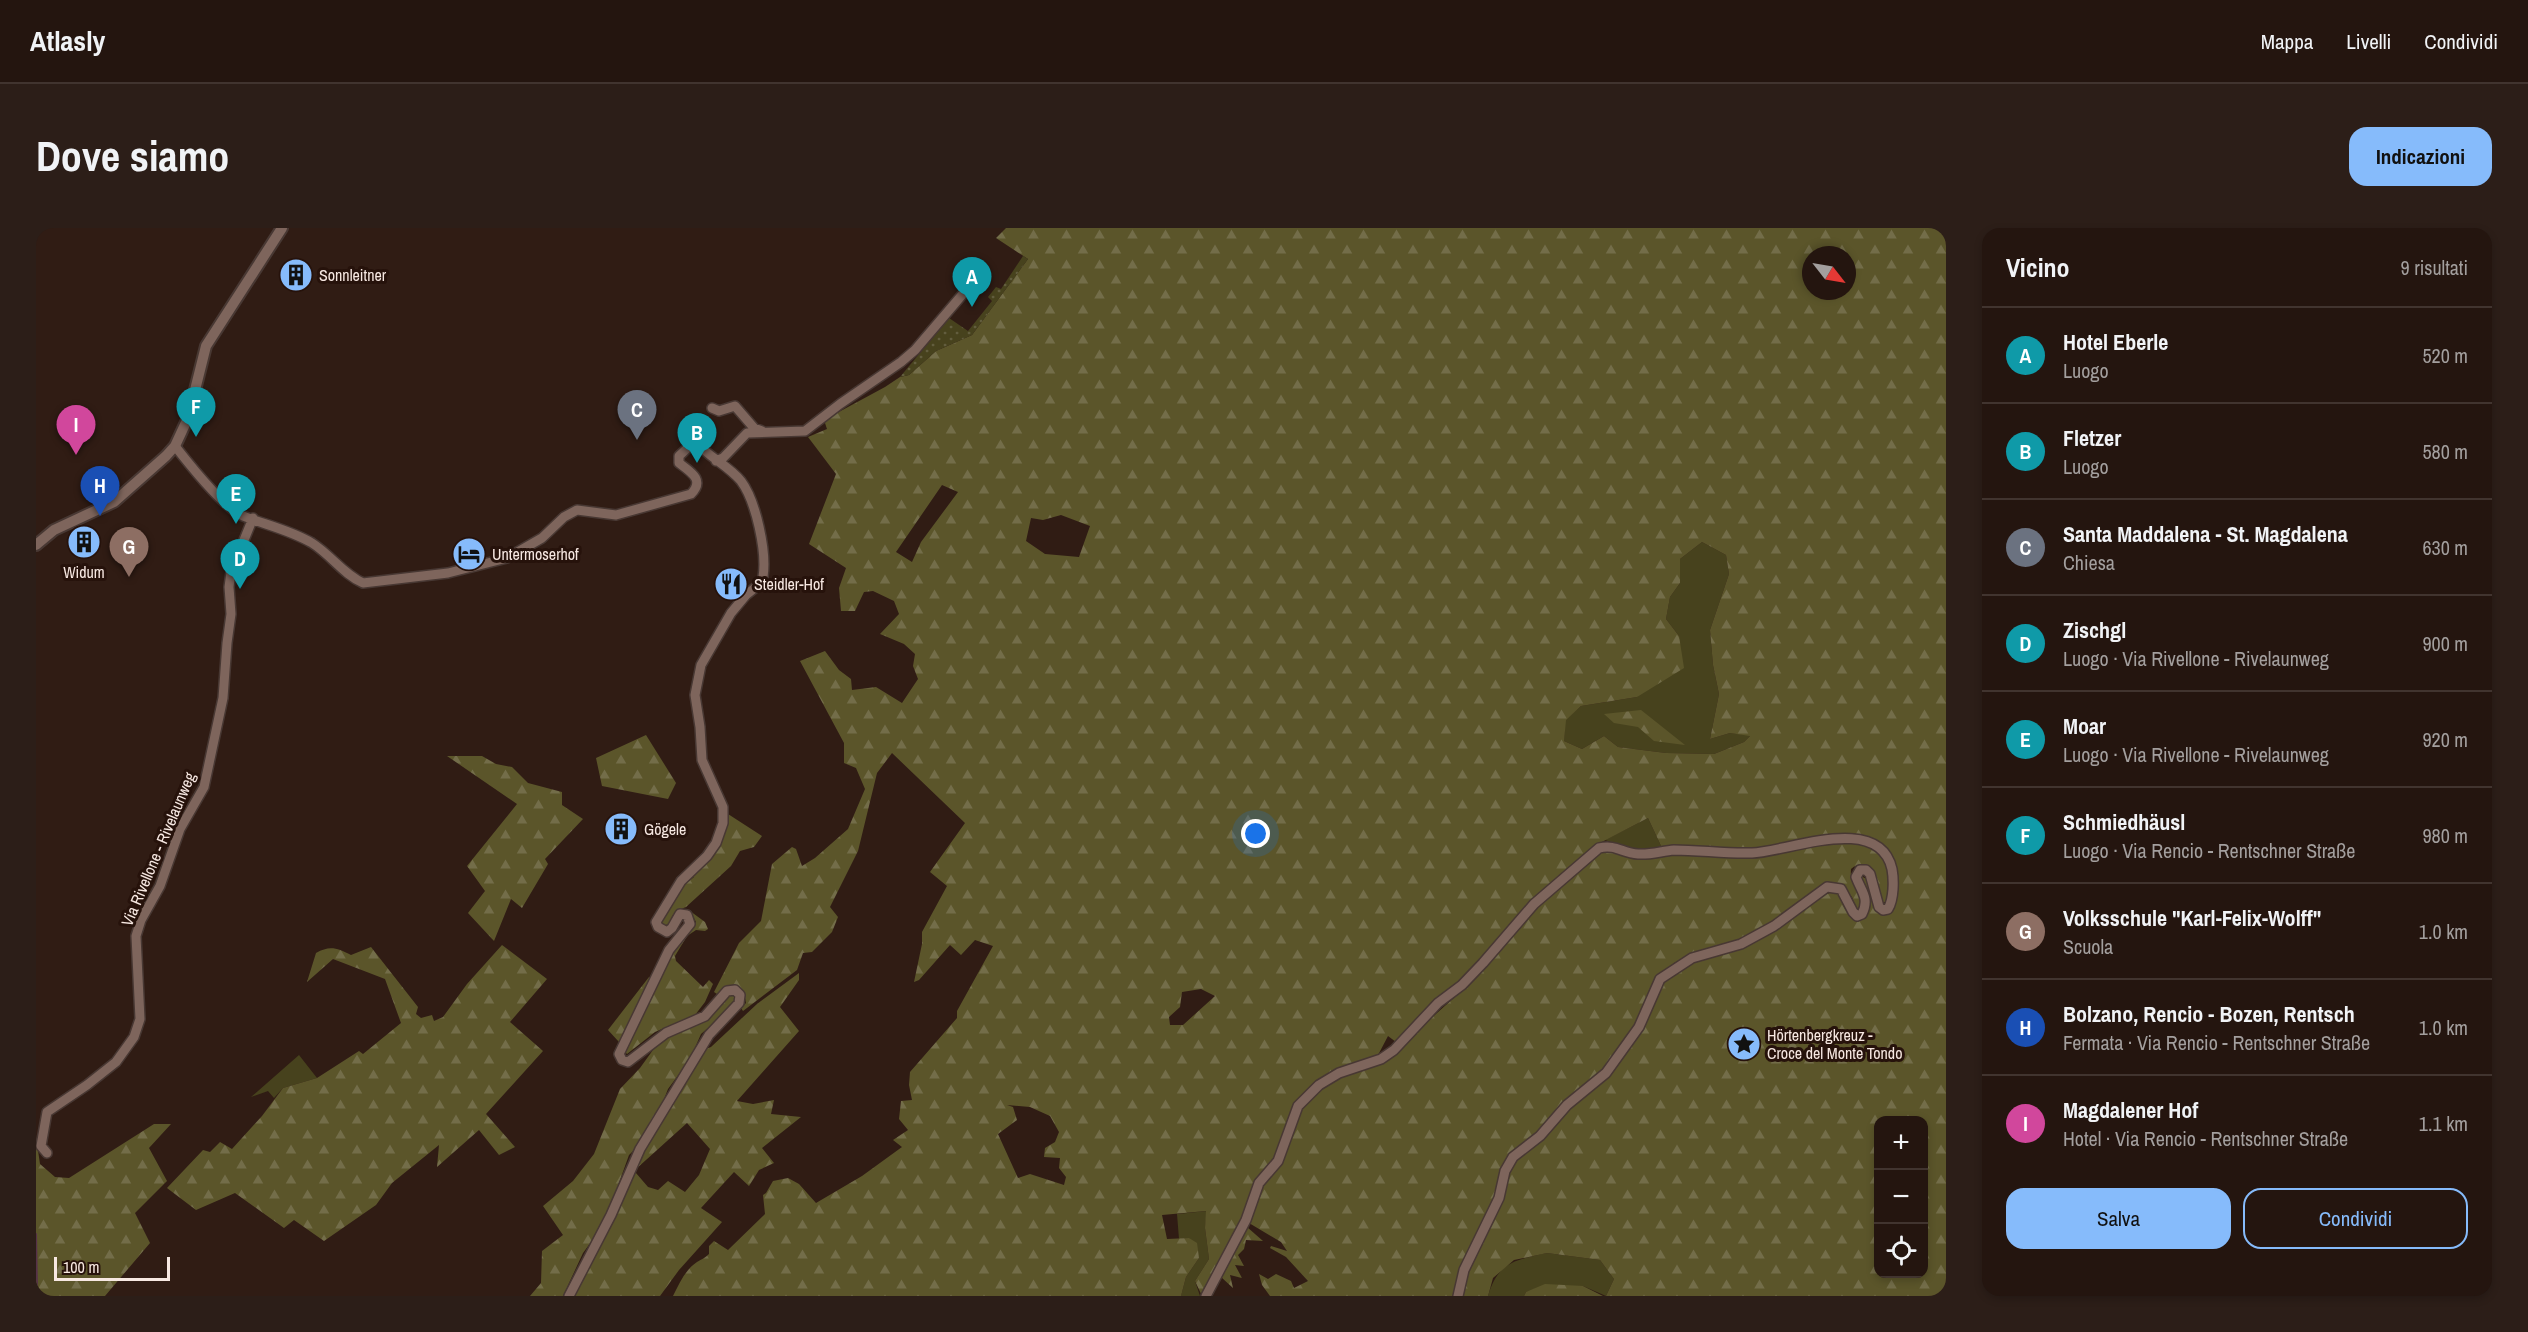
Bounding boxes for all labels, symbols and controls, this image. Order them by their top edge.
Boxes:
text: Atlasly [30,22,105,60]
text: Mappa [2261,27,2313,56]
text: Livelli [2346,27,2391,56]
text: Condividi [2424,27,2498,56]
button: Indicazioni [2349,127,2492,186]
text: Dove siamo [36,128,229,184]
north arrow [1802,246,1856,300]
text: Vicino [2006,250,2070,285]
text: 9 risultati [2401,254,2468,281]
building icon: Sonnleitner [278,257,314,293]
pin: A [952,257,992,307]
place label: Sonnleitner [319,264,387,286]
text: Hotel Eberle [2063,327,2168,357]
text: A [2020,342,2031,369]
text: 520 m [2422,342,2468,369]
text: Luogo [2063,357,2109,384]
pin: F [176,388,216,437]
pin: C [618,390,656,440]
pin: I [56,406,96,455]
pin: B [678,414,716,463]
text: Fletzer [2063,423,2121,453]
text: B [2020,438,2031,465]
text: 580 m [2422,438,2468,465]
text: Luogo [2063,453,2109,480]
pin: H [80,466,120,516]
pin: E [216,474,256,524]
text: Santa Maddalena - St. Magdalena [2063,519,2348,549]
building icon: Widum [66,524,102,560]
pin: G [110,528,148,577]
text: C [2020,534,2031,561]
text: 630 m [2422,534,2468,561]
hotel icon: Untermoserhof [451,536,487,572]
pin: D [220,540,260,589]
place label: Untermoserhof [492,543,579,565]
text: Chiesa [2063,549,2115,576]
place label: Widum [63,561,105,583]
restaurant icon: Steidler-Hof [713,566,749,602]
place label: Steidler-Hof [754,573,824,595]
text: Zischgl [2063,615,2126,645]
text: D [2020,630,2031,657]
text: 900 m [2422,630,2468,657]
text: Luogo · Via Rivellone - Rivelaunweg [2063,645,2329,672]
text: Moar [2063,711,2106,741]
text: E [2020,726,2031,753]
text: 920 m [2422,726,2468,753]
text: Luogo · Via Rivellone - Rivelaunweg [2063,741,2329,768]
street label: Via Rivellone - Rivelaunweg [116,768,201,929]
text: Schmiedhäusl [2063,807,2185,837]
building icon: Gögele [603,811,639,847]
place label: Gögele [644,818,686,840]
your location [1241,819,1270,848]
text: F [2020,822,2031,849]
text: 980 m [2422,822,2468,849]
text: Luogo · Via Rencio - Rentschner Straße [2063,837,2355,864]
text: Volksschule "Karl-Felix-Wolff" [2063,903,2321,933]
text: G [2019,918,2032,945]
text: 1.0 km [2419,918,2468,945]
text: Scuola [2063,933,2113,960]
text: Bolzano, Rencio - Bozen, Rentsch [2063,999,2355,1029]
text: H [2020,1014,2031,1041]
text: 1.0 km [2419,1014,2468,1041]
place label: Hörtenbergkreuz - Croce del Monte Tondo [1767,1024,1902,1064]
place icon: Hörtenbergkreuz - Croce del Monte Tondo [1726,1026,1762,1062]
text: Fermata · Via Rencio - Rentschner Straße [2063,1029,2370,1056]
text: Magdalener Hof [2063,1095,2198,1125]
text: I [2023,1110,2028,1137]
text: 1.1 km [2419,1110,2468,1137]
map controls [1874,1116,1928,1278]
button: + [1874,1116,1928,1170]
text: Hotel · Via Rencio - Rentschner Straße [2063,1125,2348,1152]
button: − [1874,1170,1928,1224]
button: Salva [2006,1188,2231,1249]
button: Condividi [2243,1188,2468,1249]
button: locate [1874,1224,1928,1278]
scale bar [54,1254,170,1282]
text: 100 m [63,1256,99,1278]

